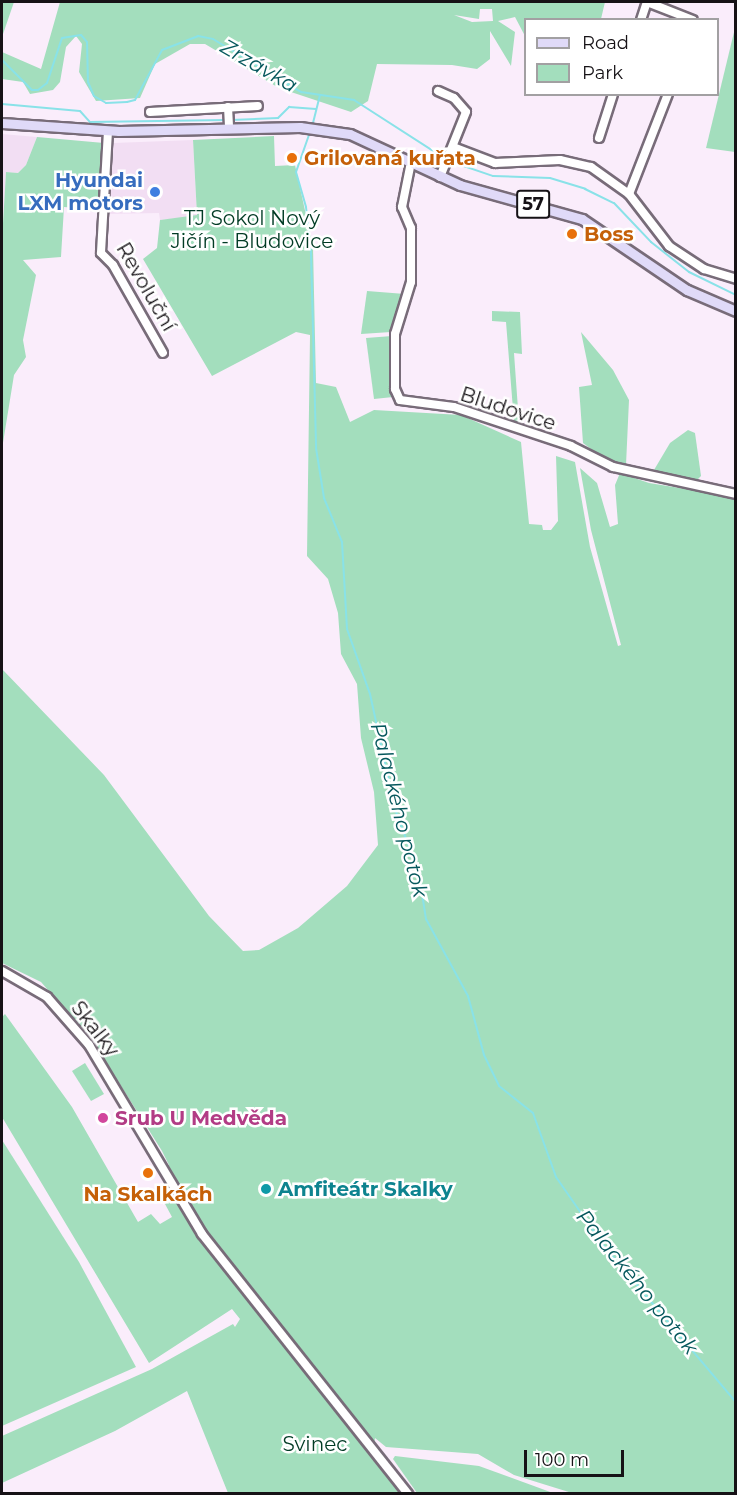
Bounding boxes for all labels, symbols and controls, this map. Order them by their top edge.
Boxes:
legend [524,18,719,96]
text: Road [582,32,629,54]
water label: Zrzávka [216,34,302,98]
text: Park [582,62,623,84]
place label: Grilovaná kuřata [304,146,476,170]
marker: Grilovaná kuřata [285,151,299,165]
place label: Hyundai LXM motors [18,168,143,215]
marker: Hyundai LXM motors [148,185,162,199]
road number: 57 [515,189,551,219]
park label: TJ Sokol Nový Jičín - Bludovice [171,207,333,254]
place label: Boss [584,222,634,246]
marker: Boss [565,227,579,241]
street label: Revoluční [111,238,181,336]
street label: Bludovice [457,382,559,436]
water label: Palackého potok [365,720,433,900]
street label: Skalky [66,997,124,1061]
place label: Srub U Medvěda [115,1106,287,1130]
marker: Srub U Medvěda [96,1111,110,1125]
marker: Na Skalkách [141,1166,155,1180]
place label: Amfiteátr Skalky [278,1177,453,1201]
place label: Na Skalkách [83,1182,213,1206]
marker: Amfiteátr Skalky [259,1182,273,1196]
water label: Palackého potok [571,1204,703,1360]
park label: Svinec [282,1432,348,1456]
scale bar [527,1438,628,1476]
text: 100 m [535,1449,589,1471]

